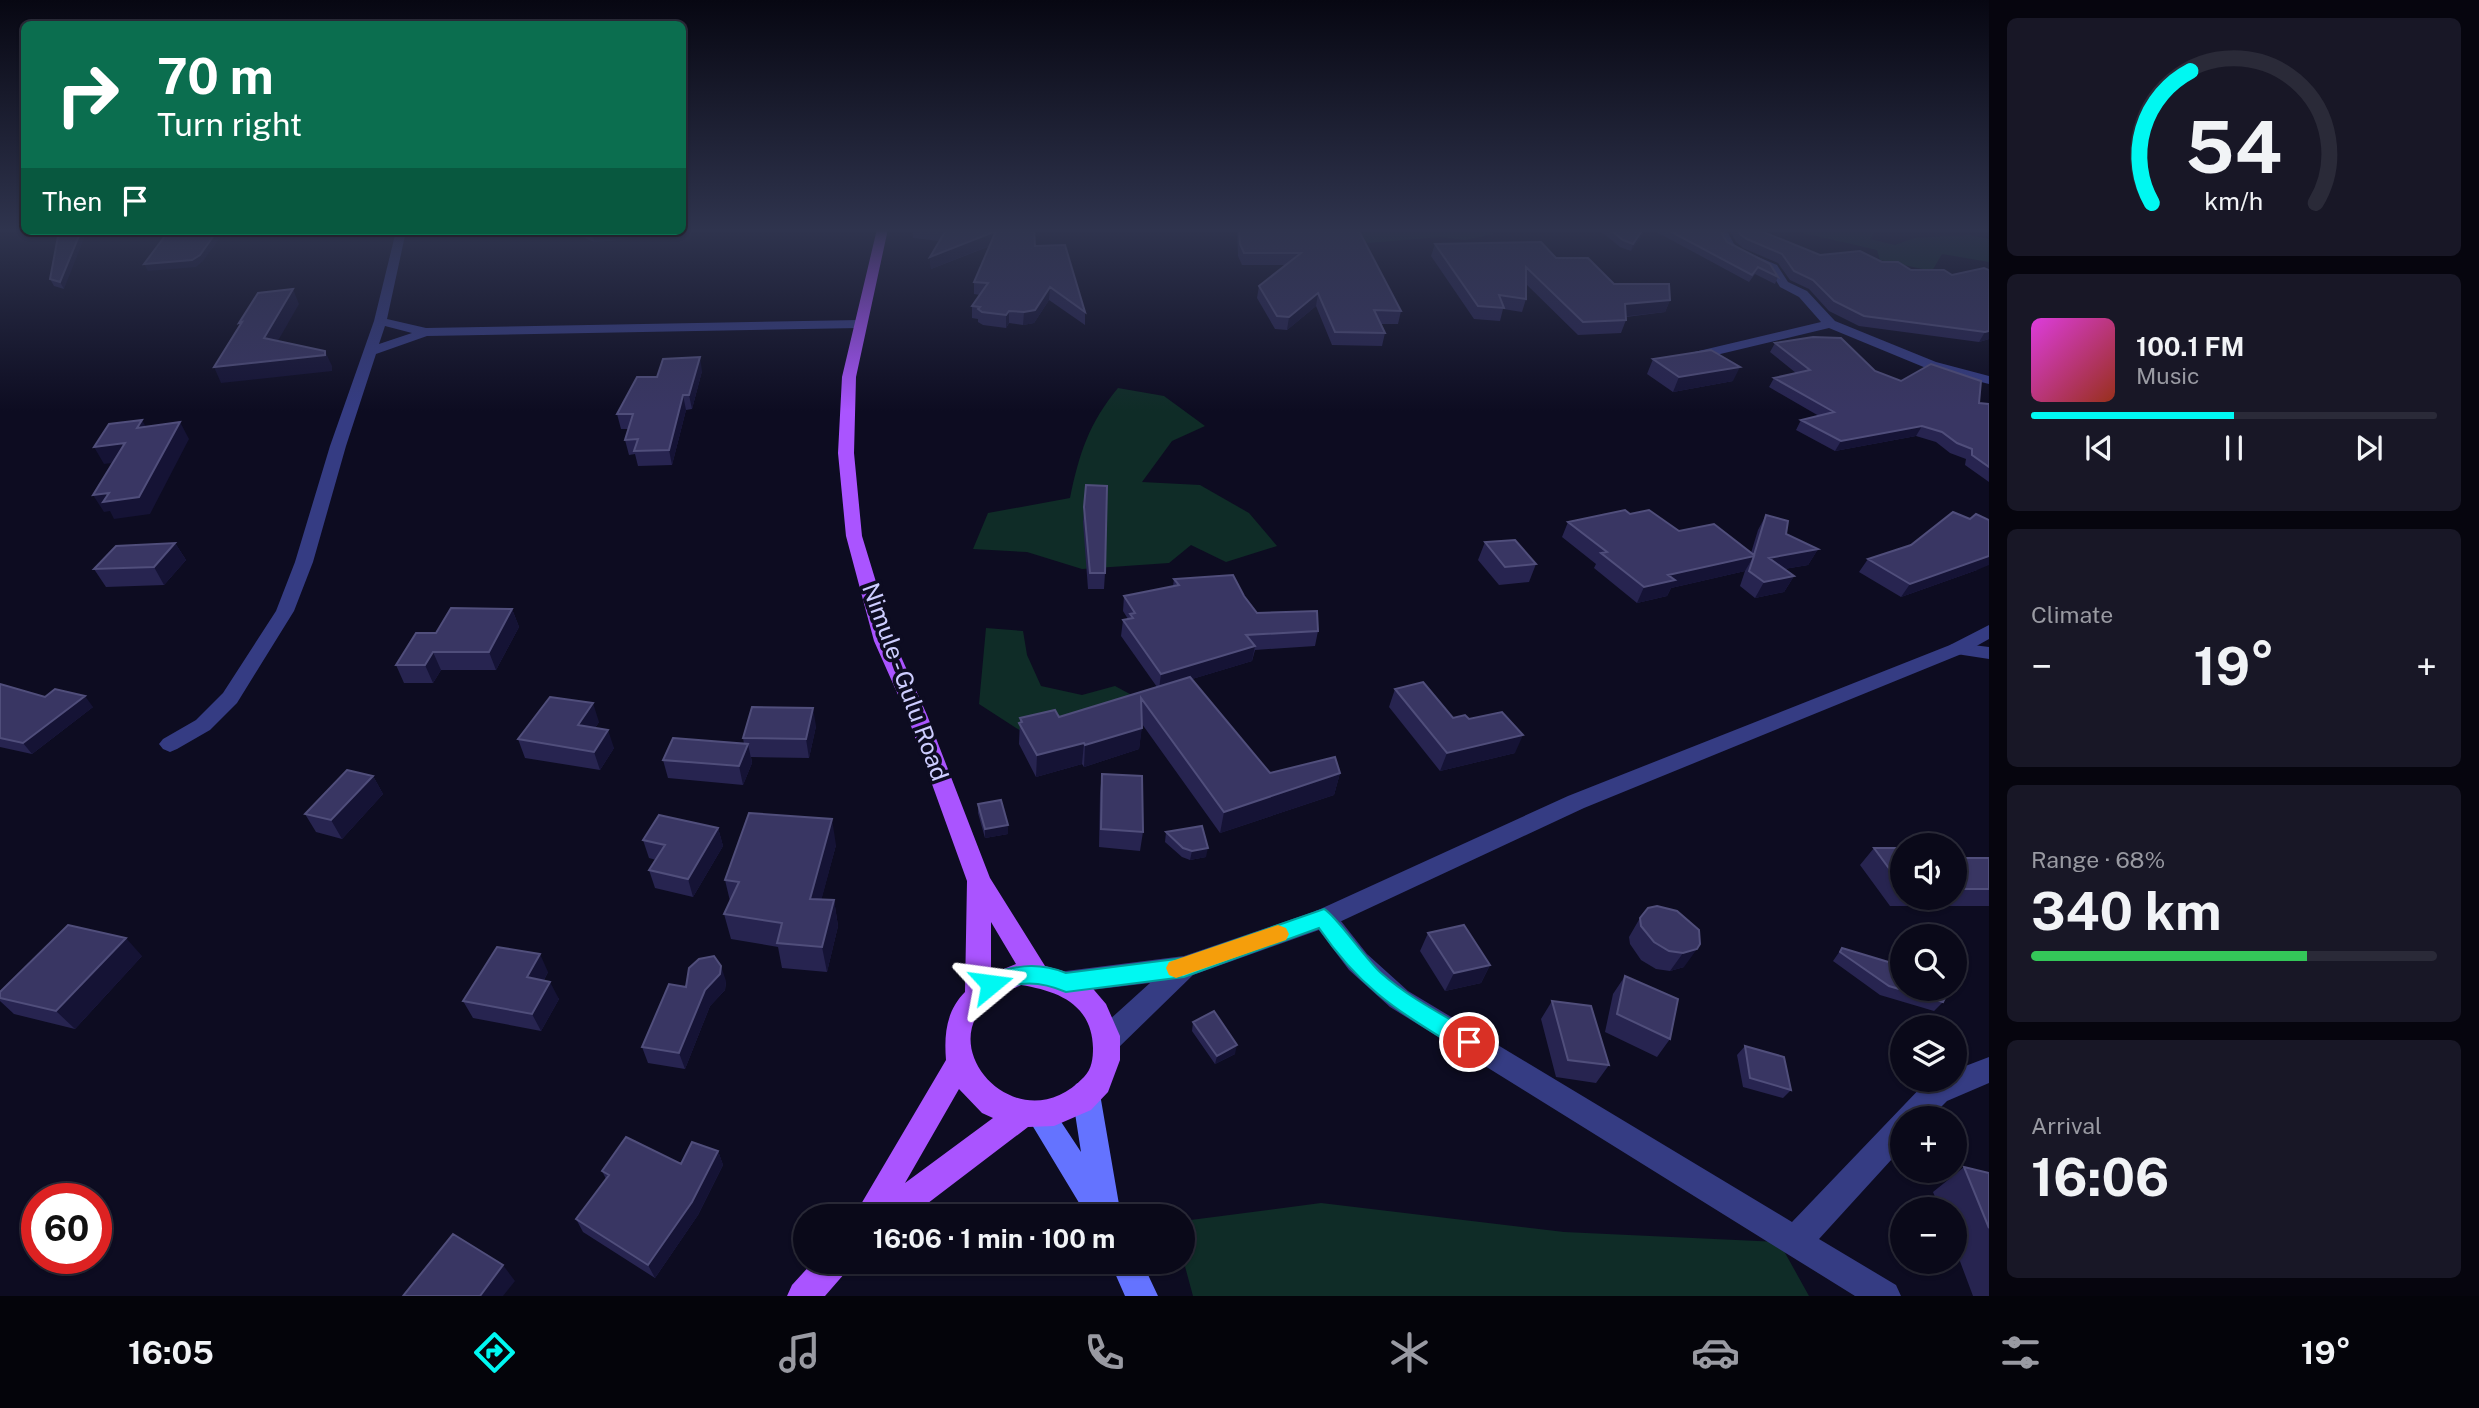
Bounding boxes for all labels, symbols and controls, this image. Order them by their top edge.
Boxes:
text: 70 m [157,47,274,105]
icon: right [42,49,133,140]
text: 54 [2186,104,2282,189]
text: Turn right [157,106,302,143]
icon: arrive [116,182,154,220]
text: Then [42,186,102,217]
text: km/h [2205,186,2263,216]
text: 100.1 FM [2136,331,2244,362]
text: Music [2136,362,2200,389]
icon: previous [2080,429,2118,467]
icon: pause [2215,429,2253,467]
icon: next [2350,429,2388,467]
street label: Nimule - Gulu Road [857,579,955,784]
text: Climate [2031,601,2113,628]
text: 19° [2193,636,2275,697]
text: − [2031,644,2052,689]
text: + [2416,644,2437,689]
map controls [1890,833,1967,1274]
button: sound [1890,833,1967,910]
text: Range · 68% [2031,846,2165,873]
text: 340 km [2031,881,2221,942]
button: search [1890,924,1967,1001]
position arrow [954,947,1028,1021]
pin [1439,1012,1499,1072]
button: layers [1890,1015,1967,1092]
icon: arrive [1450,1023,1488,1061]
button: + [1890,1106,1967,1183]
text: Arrival [2031,1112,2102,1139]
text: 16:06 [2031,1147,2169,1208]
speed limit sign: 60 [21,1183,112,1274]
button: − [1890,1197,1967,1274]
text: 16:06 · 1 min · 100 m [873,1223,1115,1254]
icon: directions [470,1328,519,1377]
icon: music [775,1328,824,1377]
icon: phone [1080,1328,1129,1377]
icon: climate [1385,1328,1434,1377]
icon: car [1691,1328,1740,1377]
icon: filters [1996,1328,2045,1377]
text: 16:05 [128,1334,214,1371]
text: 19° [2301,1334,2351,1371]

